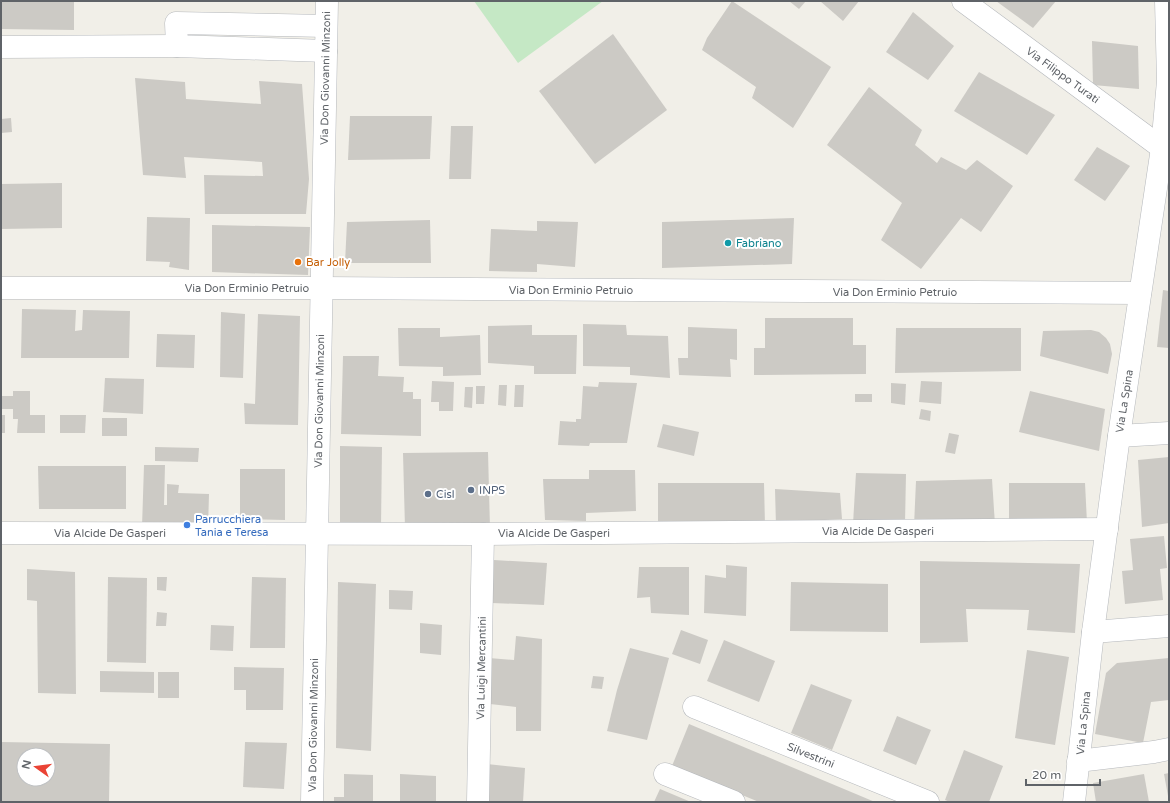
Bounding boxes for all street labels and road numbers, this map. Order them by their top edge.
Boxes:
street label: Via Don Giovanni Minzoni [318,11,333,145]
street label: Via Filippo Turati [1024,44,1102,106]
street label: Via Don Erminio Petruio [185,282,310,295]
street label: Via Don Erminio Petruio [509,284,634,297]
street label: Via Don Erminio Petruio [833,286,958,299]
street label: Via Don Giovanni Minzoni [312,334,327,468]
street label: Via La Spina [1113,368,1136,434]
street label: Via Alcide De Gasperi [822,525,934,538]
street label: Via Alcide De Gasperi [54,527,166,540]
street label: Via Alcide De Gasperi [498,527,610,540]
street label: Via Luigi Mercantini [474,616,489,720]
street label: Via Don Giovanni Minzoni [306,658,321,792]
street label: Via La Spina [1074,691,1093,756]
street label: Silvestrini [785,740,836,771]

